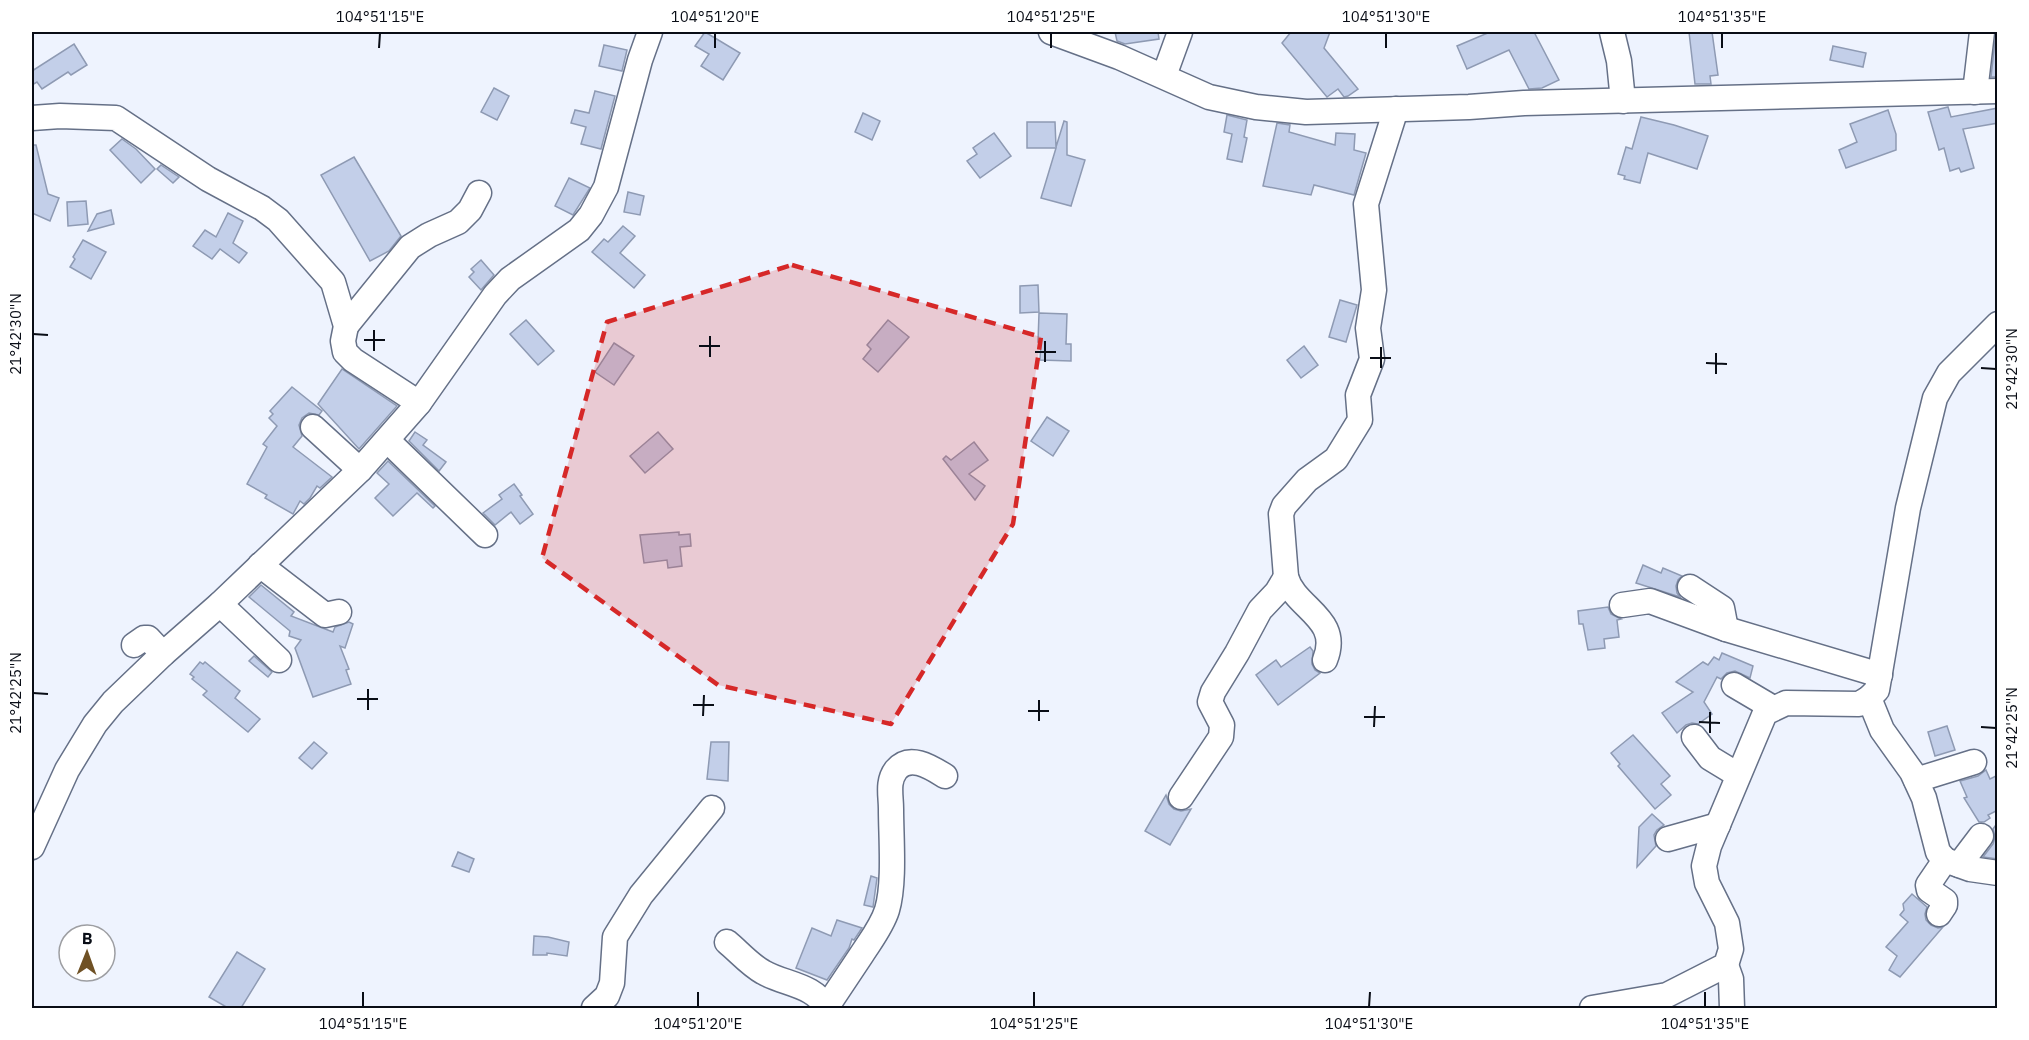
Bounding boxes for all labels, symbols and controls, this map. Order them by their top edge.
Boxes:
text: 104°51'15"E [336,7,424,26]
text: 104°51'20"E [671,7,759,26]
text: 104°51'25"E [1007,7,1095,26]
text: 104°51'30"E [1342,7,1430,26]
text: 104°51'35"E [1678,7,1766,26]
text: 21°42'30"N [6,293,25,375]
text: 21°42'30"N [2002,328,2021,410]
text: 21°42'25"N [6,652,25,734]
text: 21°42'25"N [2002,687,2021,769]
north arrow [57,923,117,983]
text: B [82,928,93,948]
text: 104°51'15"E [319,1014,407,1033]
text: 104°51'20"E [654,1014,742,1033]
text: 104°51'25"E [990,1014,1078,1033]
text: 104°51'30"E [1325,1014,1413,1033]
text: 104°51'35"E [1661,1014,1749,1033]

